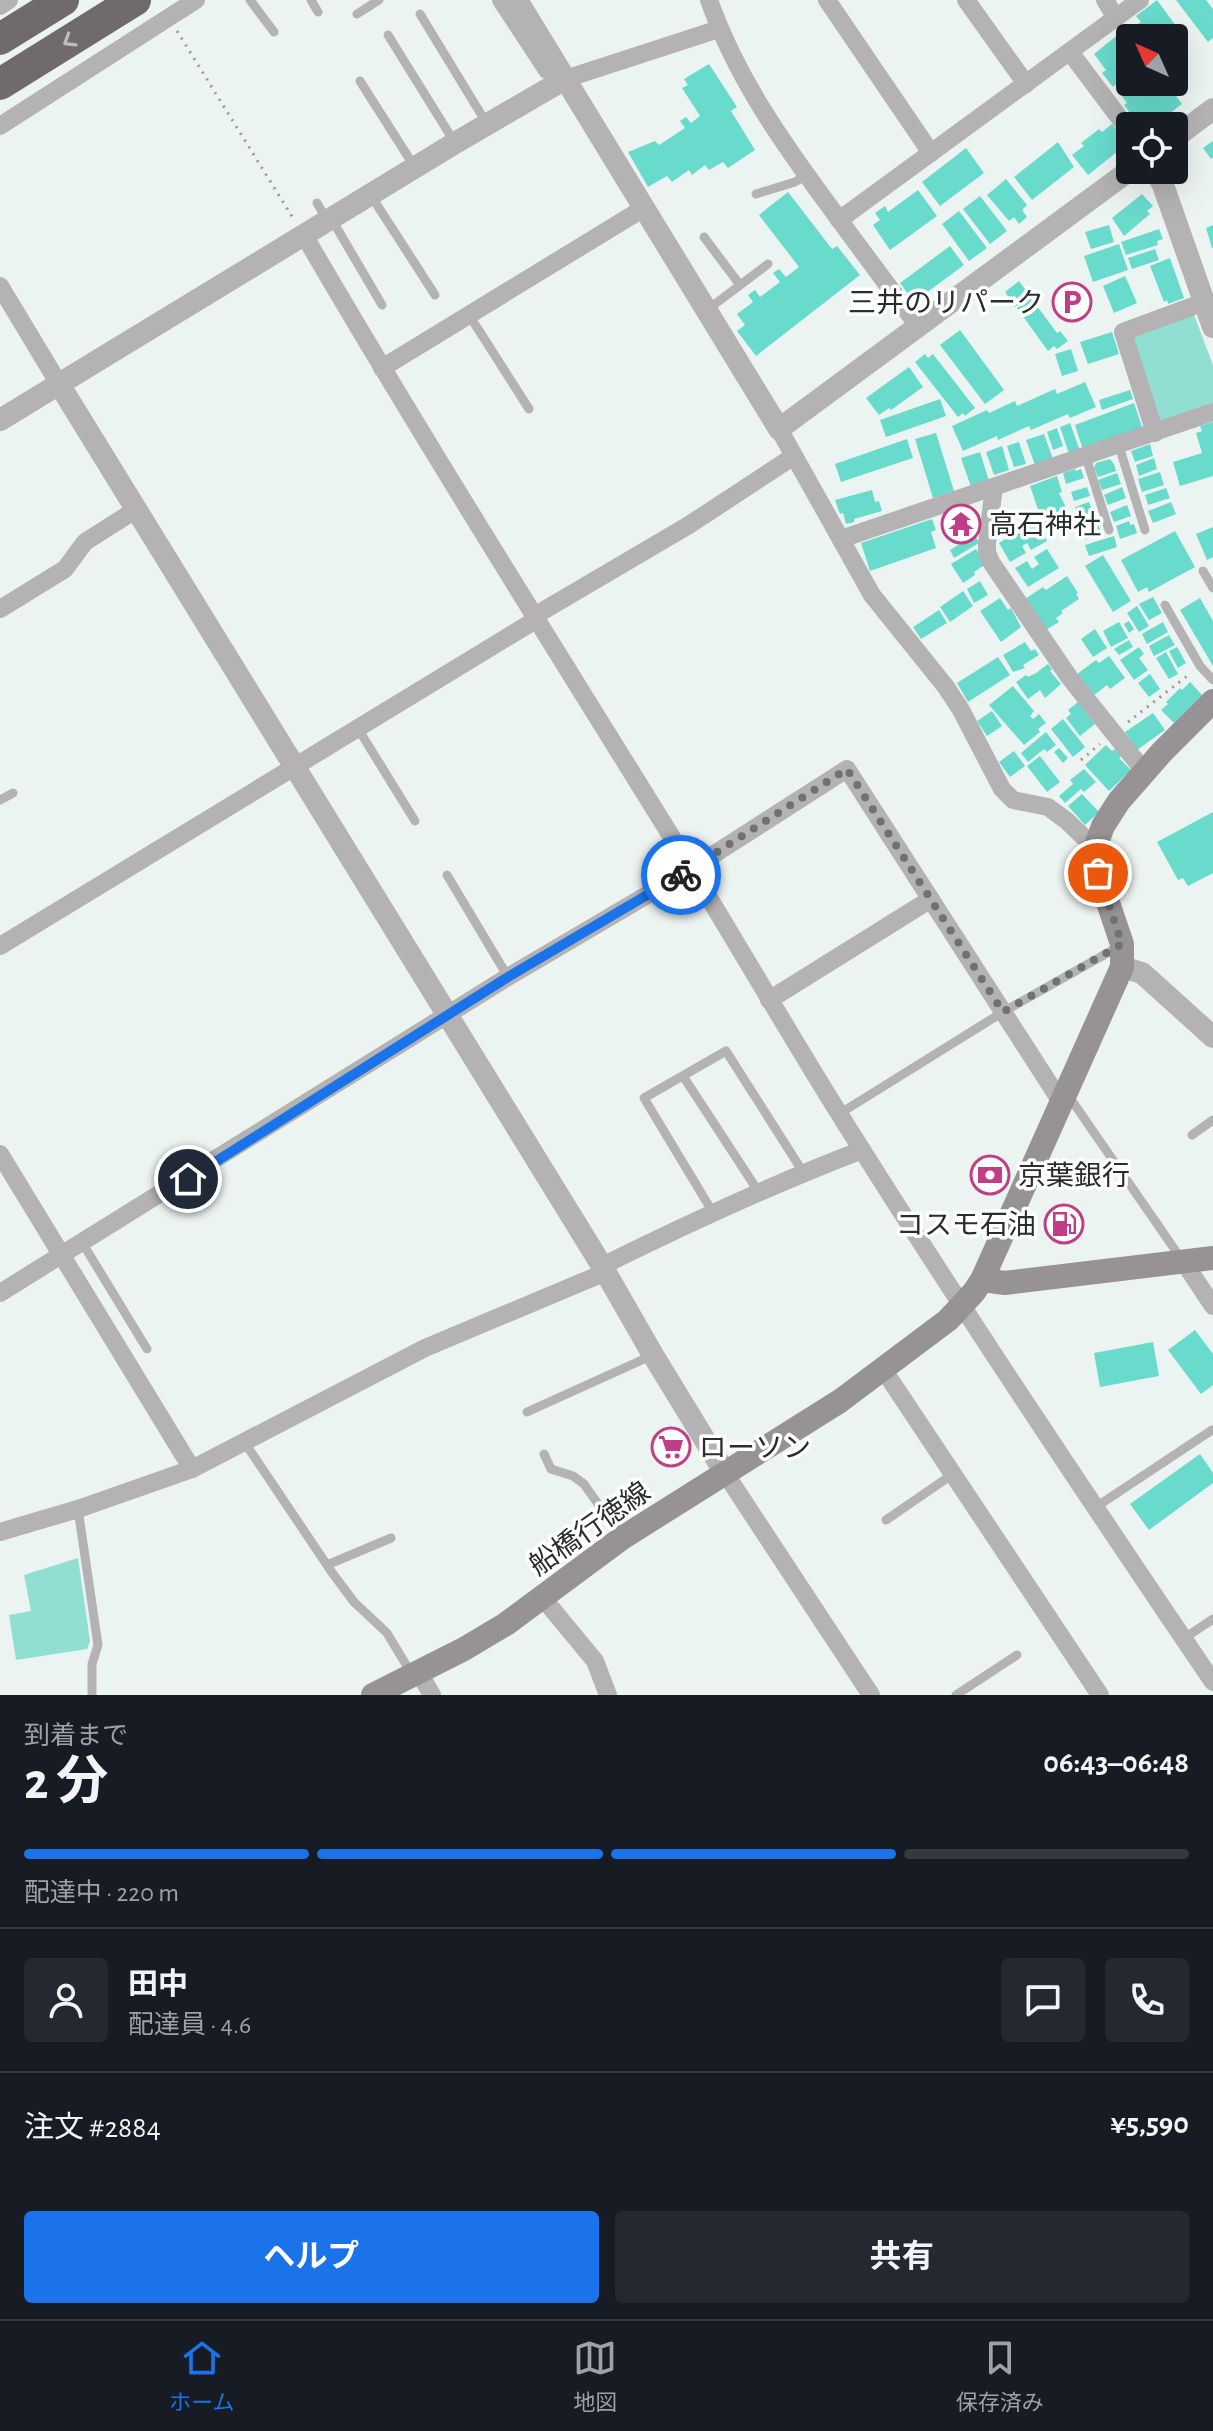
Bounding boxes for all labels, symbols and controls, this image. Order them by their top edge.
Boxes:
north arrow [1116,24,1188,96]
map controls [1116,24,1188,184]
one-way arrow [63,32,78,47]
button: locate [1116,112,1188,184]
parking icon: 三井のリパーク [1051,281,1093,323]
place label: 三井のリパーク [848,288,1044,318]
temple icon: 高石神社 [940,503,982,545]
place label: 高石神社 [989,510,1101,540]
courier [641,835,721,915]
pin [1064,839,1132,907]
icon: bag [1076,851,1120,895]
icon: bike [659,853,703,897]
pin [154,1145,222,1213]
bank icon: 京葉銀行 [969,1154,1011,1196]
icon: home [166,1157,210,1201]
place label: 京葉銀行 [1018,1161,1130,1191]
fuel station icon: コスモ石油 [1043,1203,1085,1245]
place label: コスモ石油 [896,1210,1036,1240]
supermarket icon: ローソン [650,1426,692,1468]
place label: ローソン [699,1435,811,1463]
street label: 船橋行徳線 [524,1476,656,1581]
text: 到着まで [24,1723,128,1749]
text: 06:43–06:48 [1043,1748,1189,1778]
text: 2 分 [24,1756,108,1808]
text: 配達中 · 220 m [24,1880,179,1906]
button: person [24,1958,108,2042]
button: chat [1001,1958,1085,2042]
button: phone [1105,1958,1189,2042]
text: 田中 [128,1970,188,2000]
text: 配達員 · 4.6 [128,2012,251,2038]
text: ¥5,590 [1110,2109,1189,2139]
text: 注文 #2884 [24,2113,161,2143]
button: ヘルプ [24,2211,599,2303]
button: 共有 [615,2211,1189,2303]
tab: ホーム [169,2336,235,2416]
tab: 地図 [573,2336,617,2416]
tab: 保存済み [956,2336,1044,2416]

